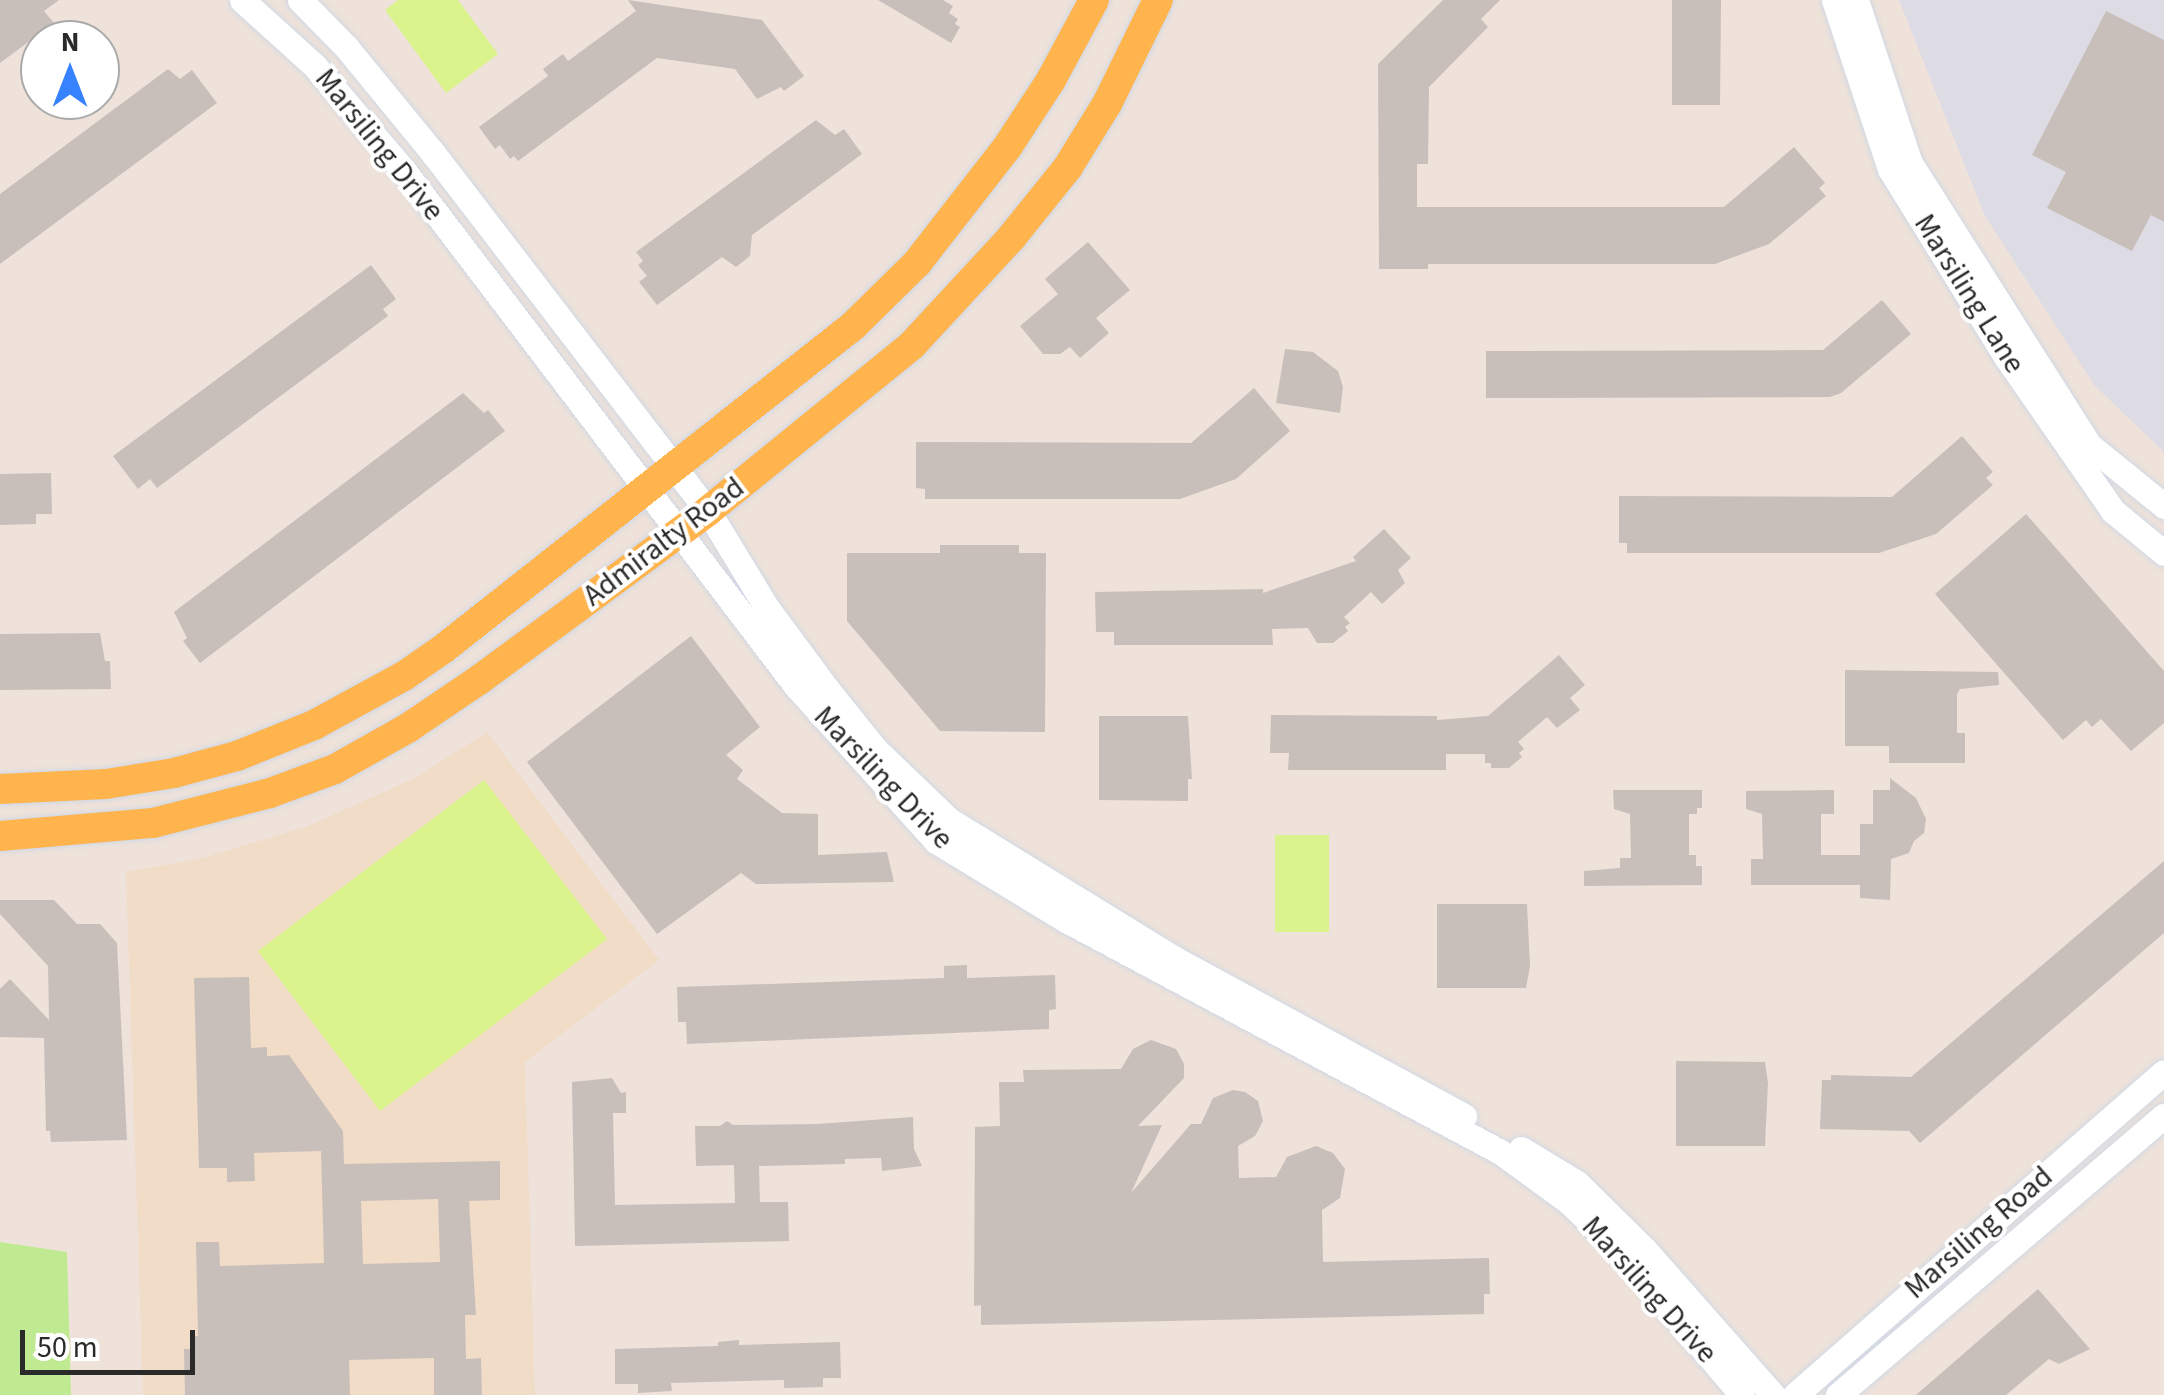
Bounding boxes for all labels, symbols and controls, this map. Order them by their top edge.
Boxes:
north arrow [20,20,120,120]
text: N [61,22,79,62]
street label: Marsiling Drive [307,62,451,228]
street label: Marsiling Lane [1906,208,2032,380]
street label: Admiralty Road [576,470,752,614]
street label: Marsiling Drive [806,699,960,857]
street label: Marsiling Road [1898,1159,2060,1307]
street label: Marsiling Drive [1574,1209,1724,1371]
scale bar [25,1310,200,1372]
text: 50 m [37,1326,98,1369]

